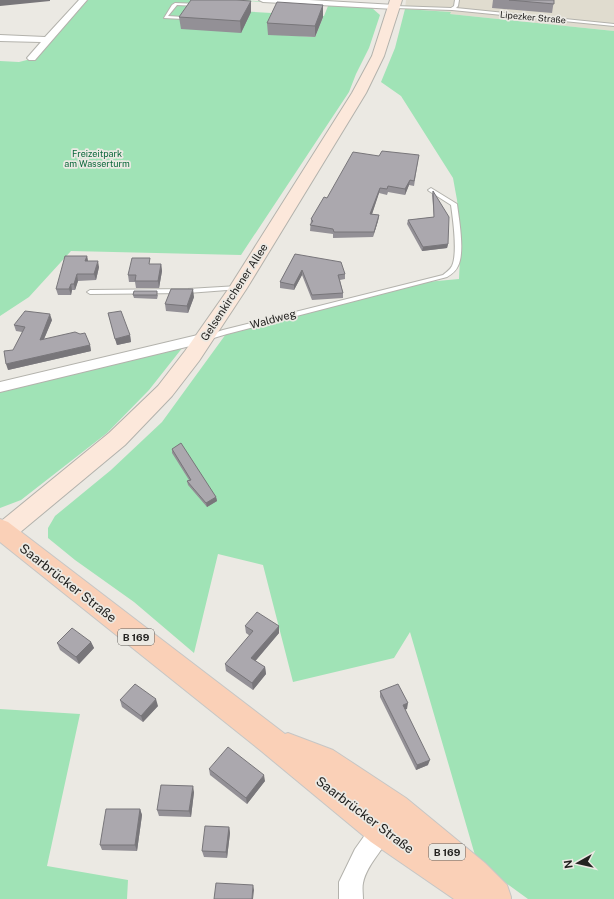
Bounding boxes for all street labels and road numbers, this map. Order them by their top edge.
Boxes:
street label: Lipezker Straße [500,9,566,25]
street label: Gelsenkirchener Allee [198,241,270,343]
street label: Waldweg [249,307,297,331]
street label: Saarbrücker Straße [17,541,119,625]
road number: B 169 [118,629,154,645]
street label: Saarbrücker Straße [313,773,417,857]
road number: B 169 [429,844,465,860]

